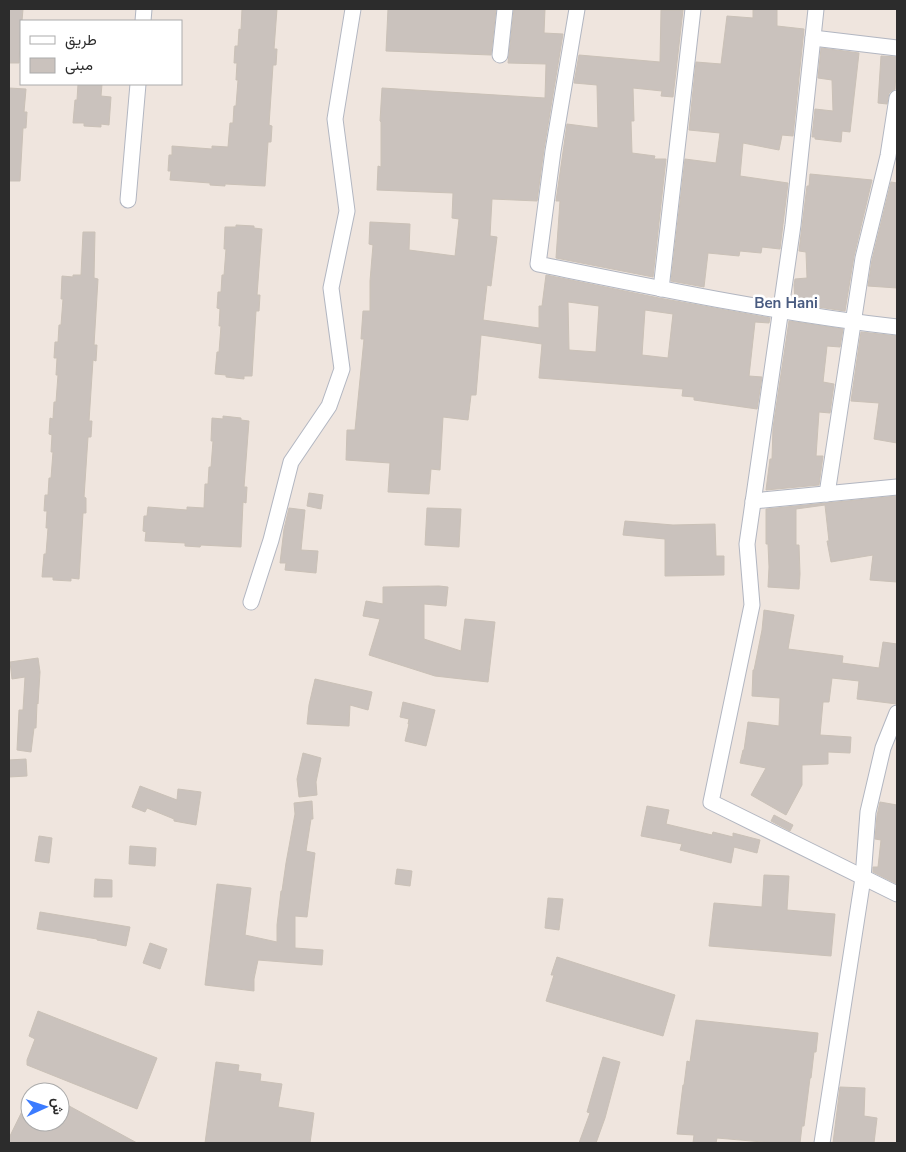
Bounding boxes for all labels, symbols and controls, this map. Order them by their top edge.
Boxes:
legend [20,20,182,85]
text: طريق [65,30,97,50]
text: مبنى [65,55,93,75]
district label: Ben Hani [754,293,818,313]
north arrow [20,1082,70,1132]
text: ش [48,1097,67,1115]

